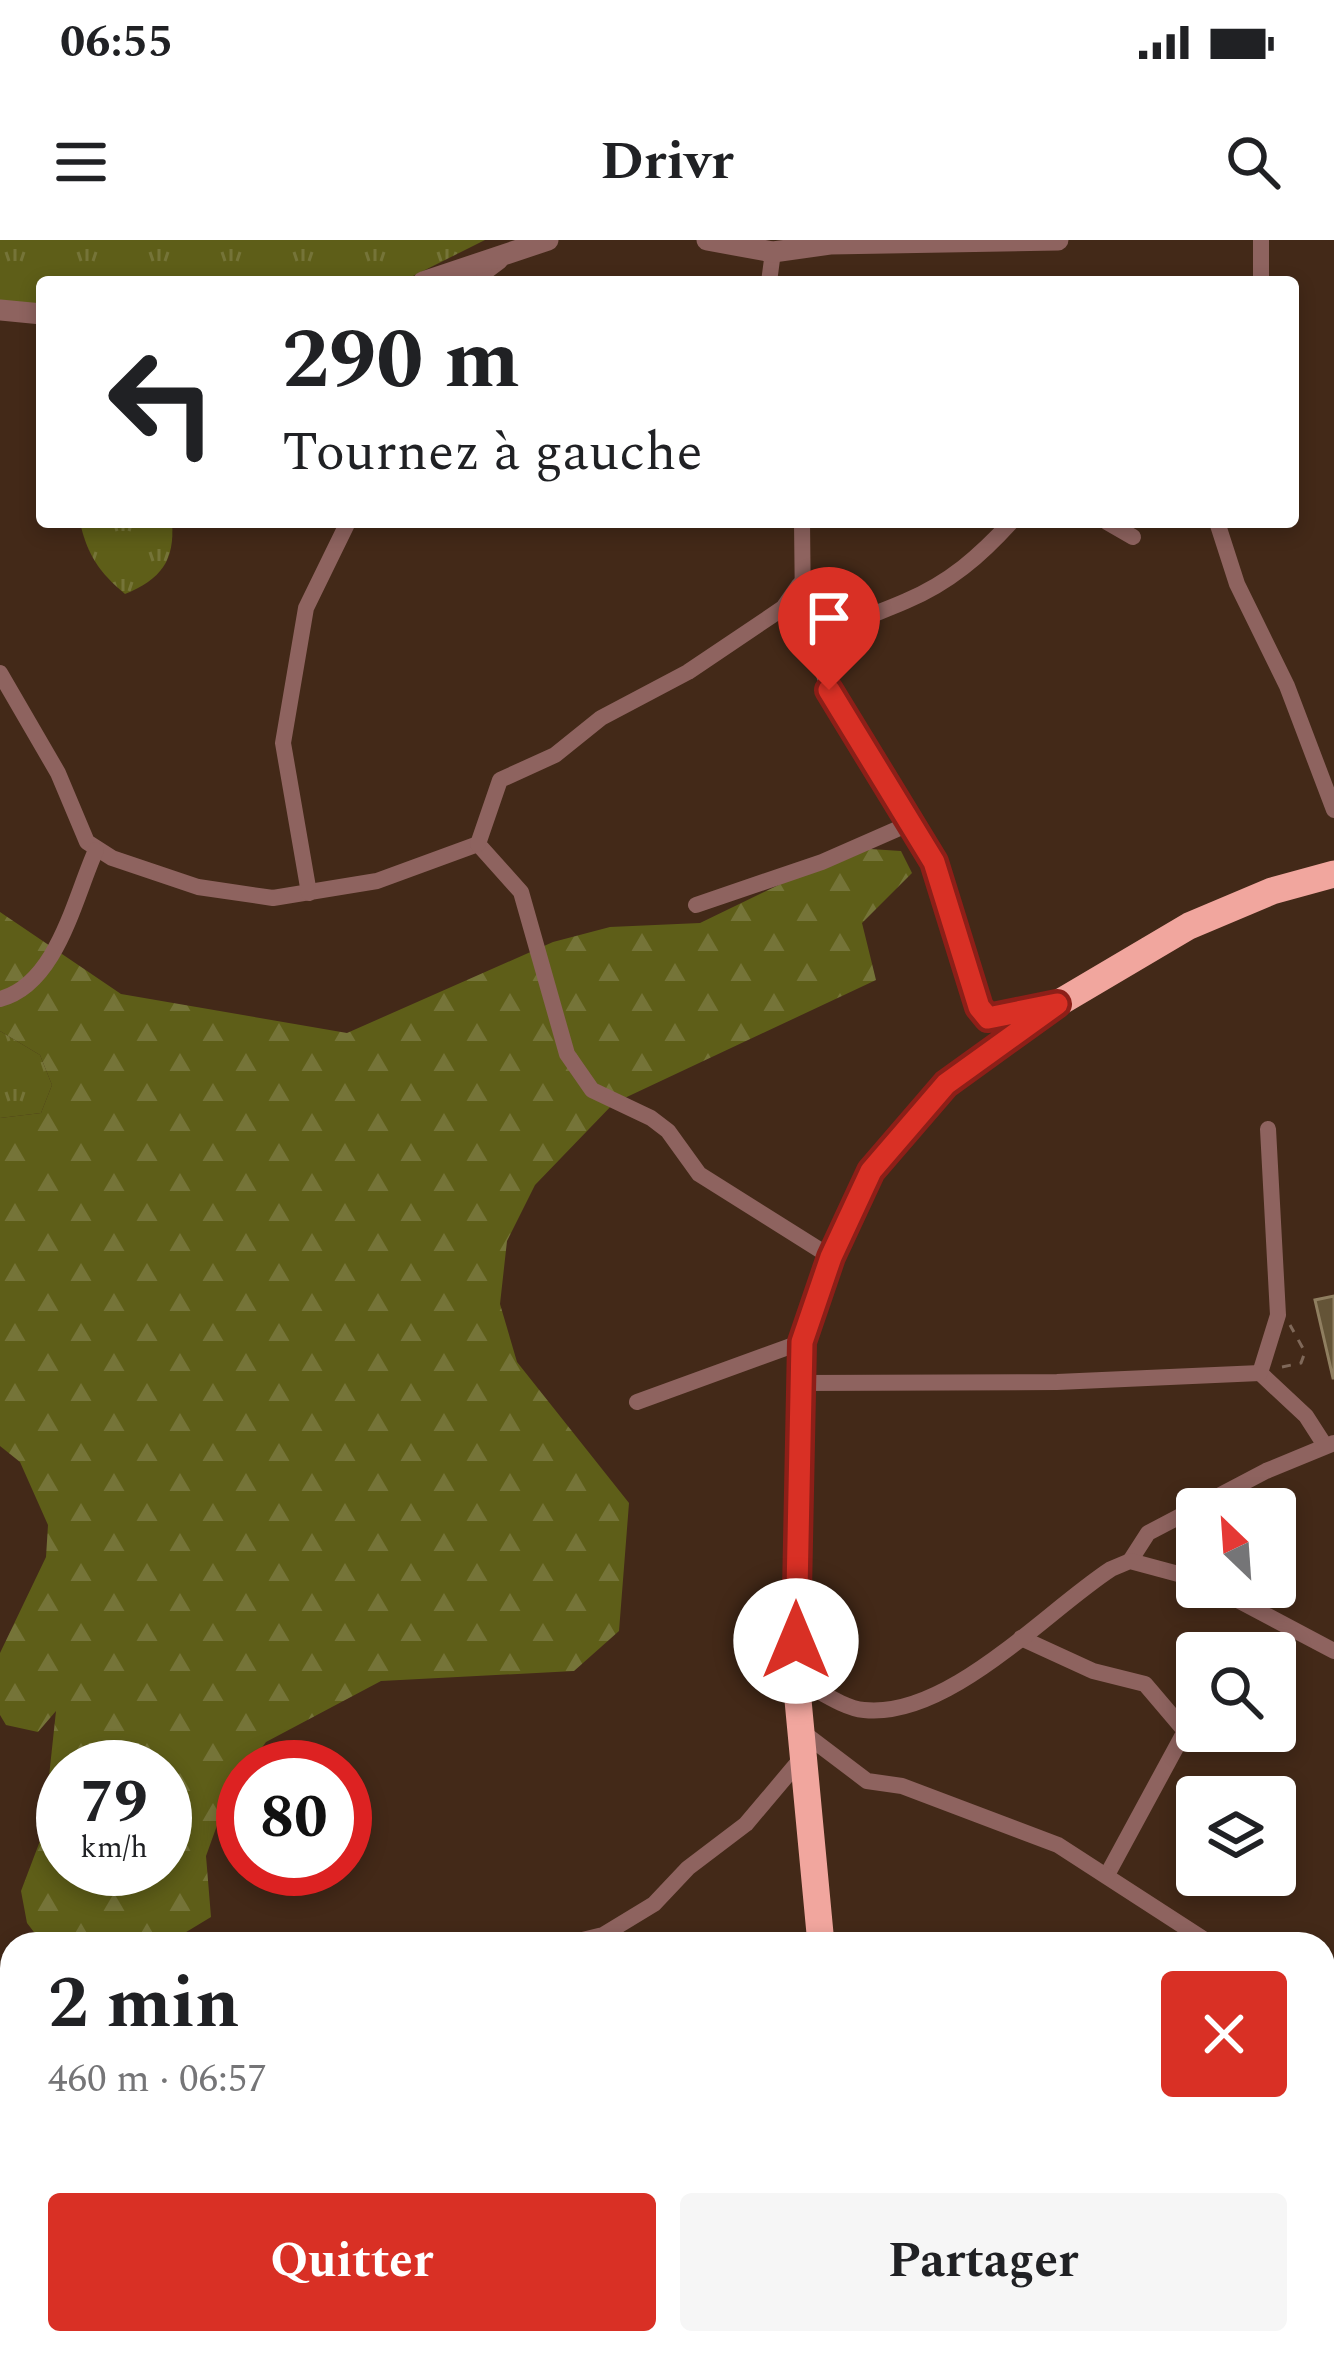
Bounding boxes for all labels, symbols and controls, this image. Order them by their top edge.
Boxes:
text: 06:55 [60,8,173,77]
text: Drivr [600,121,734,203]
icon: menu [48,129,114,195]
icon: search [1220,129,1286,195]
text: 290 m [282,297,520,425]
icon: left [84,324,240,480]
text: Tournez à gauche [282,412,703,494]
pin [778,567,880,690]
icon: arrive [796,585,862,651]
north arrow [1176,1488,1296,1608]
map controls [1176,1488,1296,1896]
position arrow [733,1578,859,1704]
button: search [1176,1632,1296,1752]
speed limit sign: 80 [216,1740,372,1896]
text: 79 [80,1757,148,1849]
button: layers [1176,1776,1296,1896]
text: km/h [80,1825,148,1871]
text: 2 min [48,1950,240,2059]
button: close [1161,1971,1287,2097]
text: 460 m · 06:57 [48,2050,267,2109]
button: Quitter [48,2193,656,2331]
button: Partager [680,2193,1287,2331]

